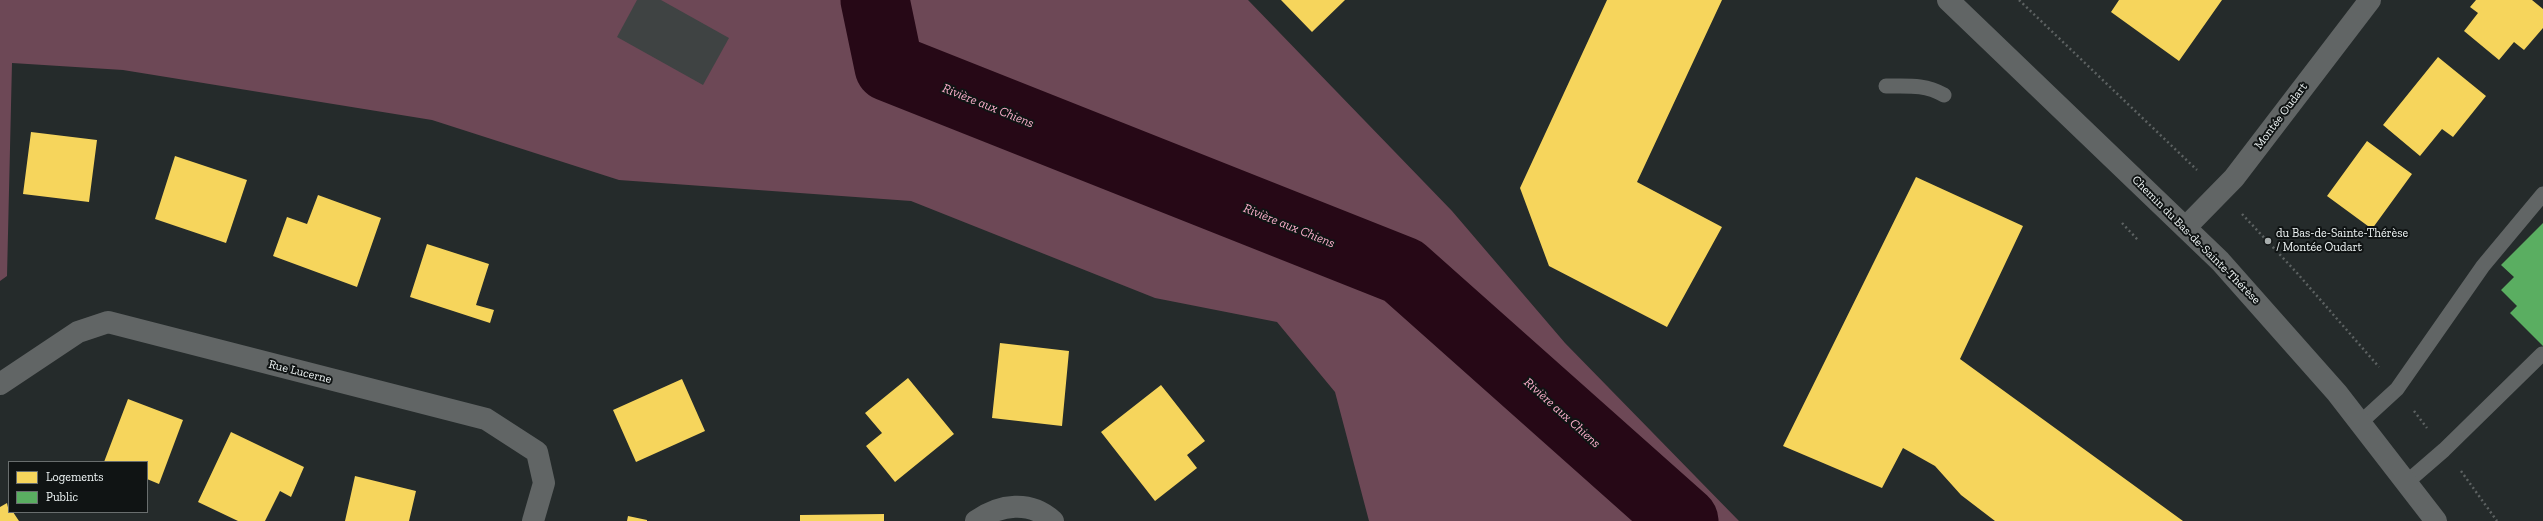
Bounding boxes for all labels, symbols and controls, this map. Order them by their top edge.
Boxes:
street label: Montée Oudart [2251,80,2311,152]
water label: Rivière aux Chiens [940,81,1036,131]
street label: Chemin du Bas-de-Sainte-Thérèse [2129,173,2263,307]
water label: Rivière aux Chiens [1241,201,1337,251]
place label: du Bas-de-Sainte-Thérèse / Montée Oudart [2276,227,2408,255]
marker: du Bas-de-Sainte-Thérèse / Montée Oudart [2263,236,2273,246]
street label: Rue Lucerne [267,357,333,387]
water label: Rivière aux Chiens [1521,375,1603,451]
legend [8,461,148,513]
text: Logements [46,470,104,484]
text: Public [46,490,78,504]

